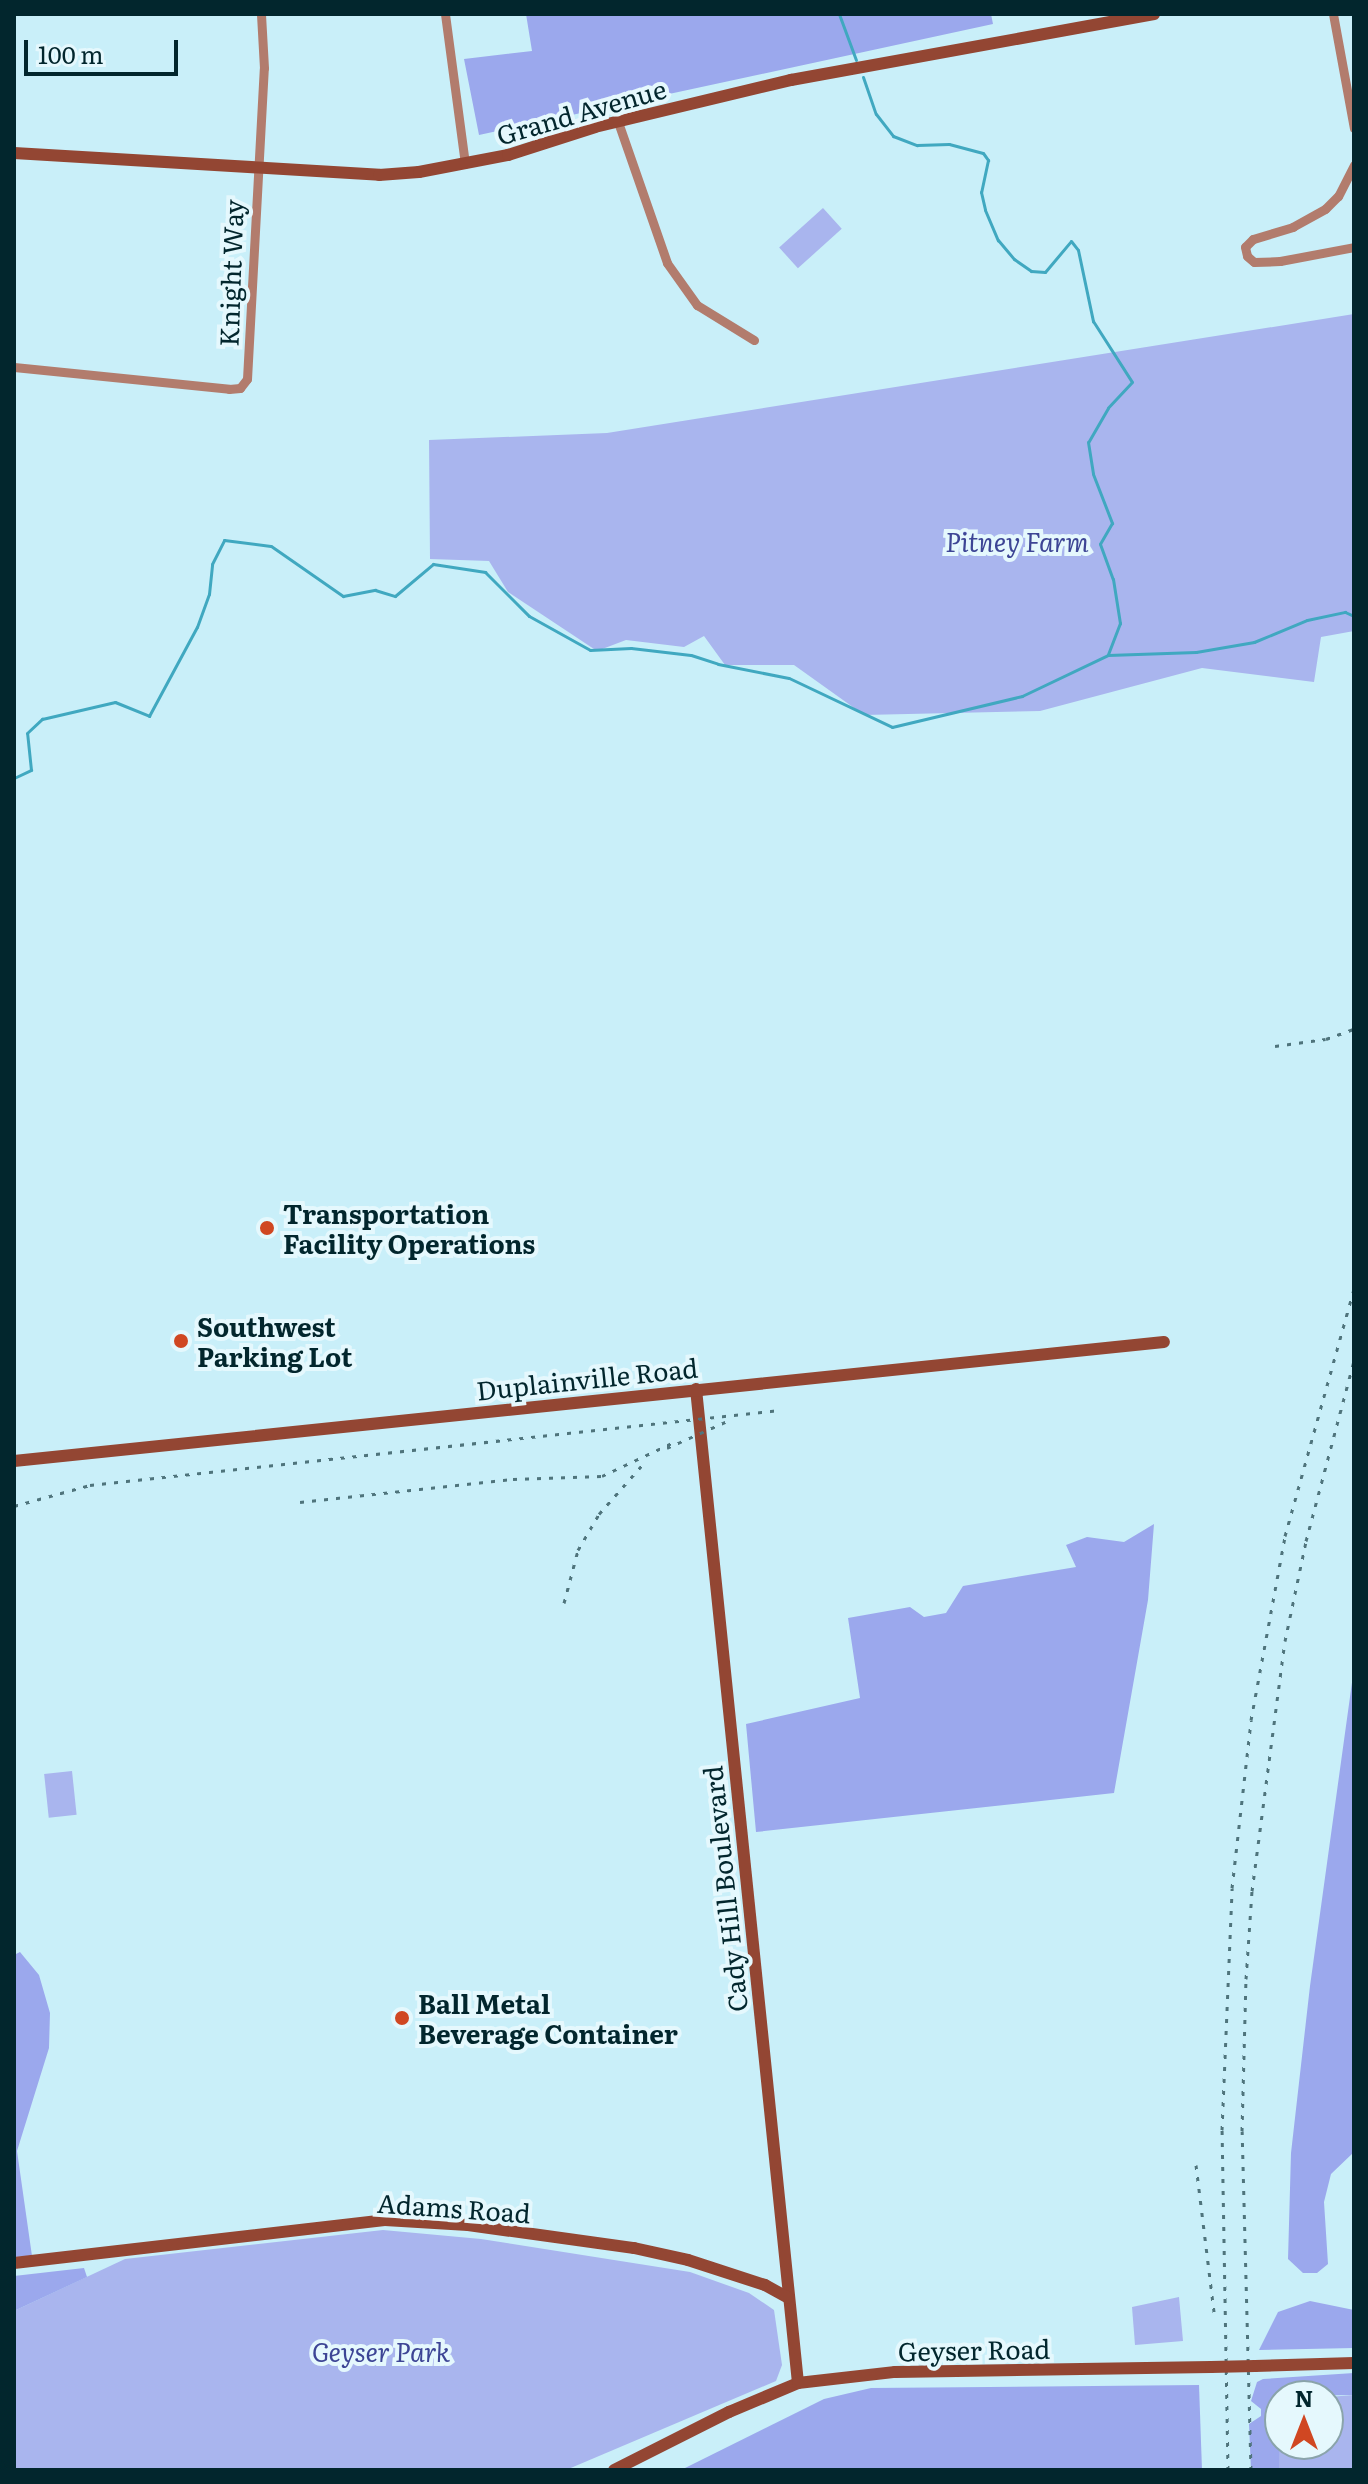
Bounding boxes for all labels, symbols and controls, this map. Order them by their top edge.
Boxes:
scale bar [28,24,182,74]
text: 100 m [38,36,104,71]
street label: Grand Avenue [493,72,669,150]
street label: Knight Way [212,199,248,347]
park label: Pitney Farm [945,525,1089,557]
place label: Transportation Facility Operations [283,1197,535,1258]
marker: Transportation Facility Operations [258,1219,276,1237]
place label: Southwest Parking Lot [197,1310,352,1372]
marker: Southwest Parking Lot [172,1332,190,1350]
street label: Duplainville Road [475,1351,699,1405]
street label: Cady Hill Boulevard [696,1764,752,2014]
place label: Ball Metal Beverage Container [418,1987,678,2048]
marker: Ball Metal Beverage Container [393,2009,411,2027]
street label: Adams Road [376,2186,532,2228]
street label: Geyser Road [897,2332,1051,2366]
park label: Geyser Park [312,2335,450,2367]
north arrow [1264,2380,1344,2460]
text: N [1295,2381,1313,2414]

